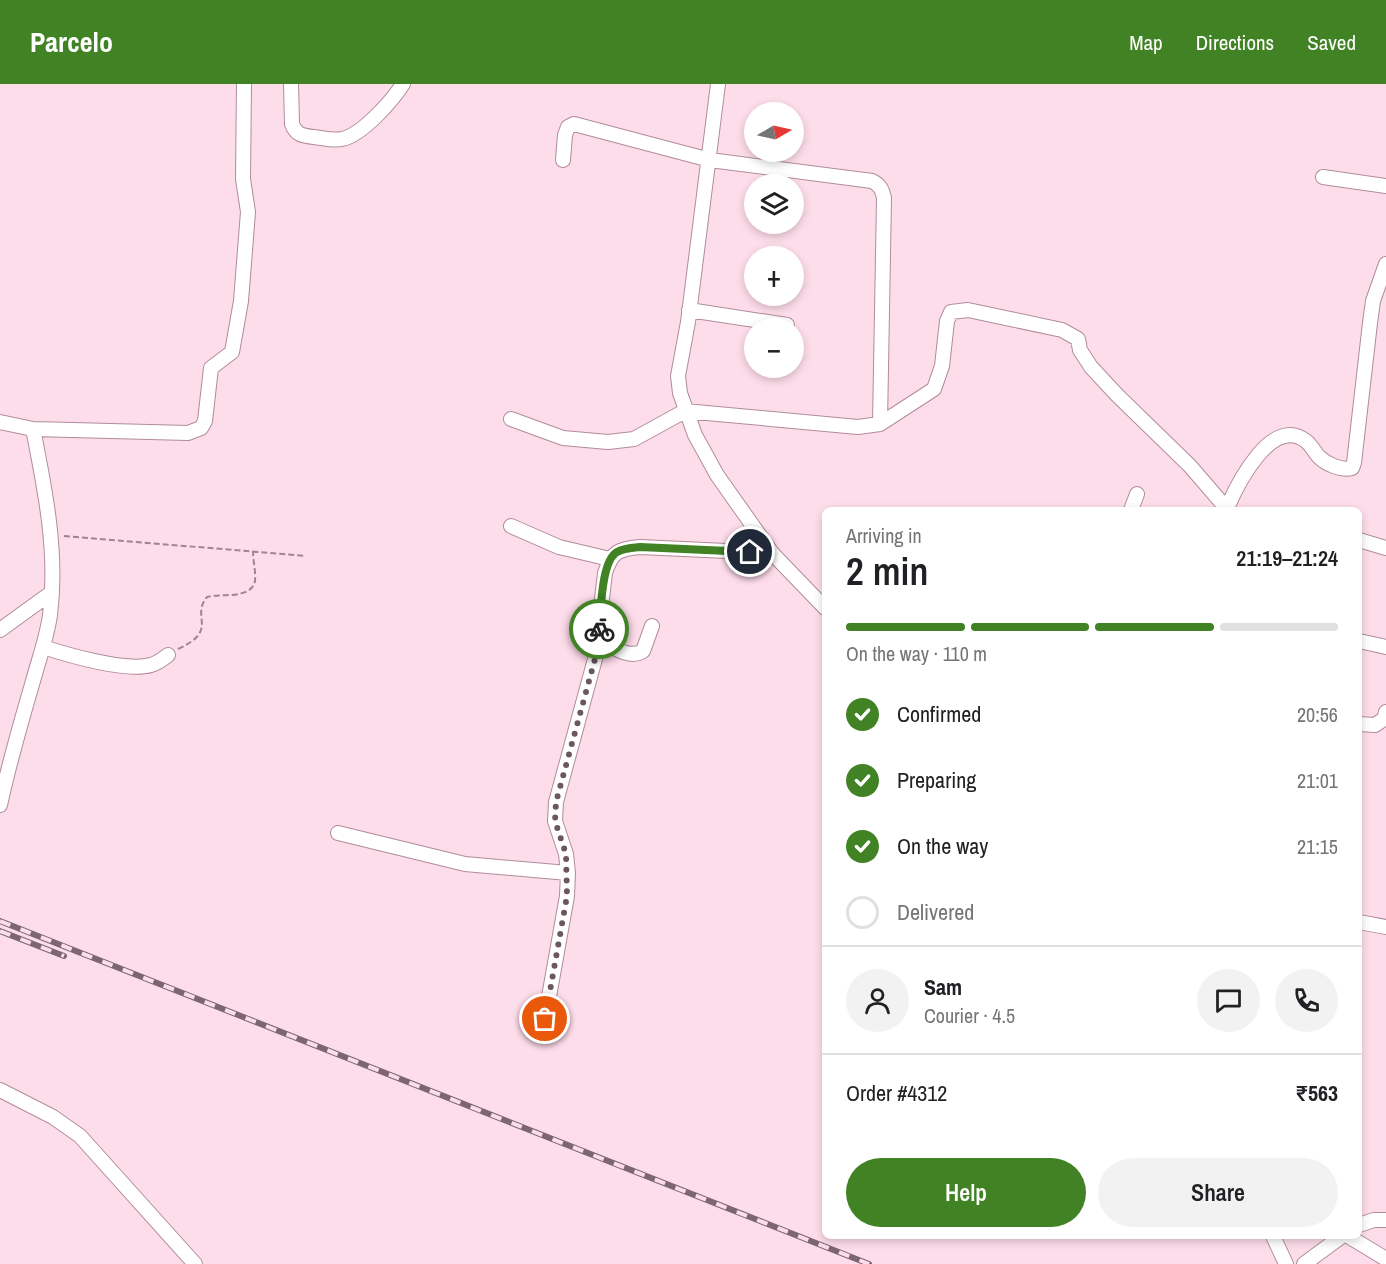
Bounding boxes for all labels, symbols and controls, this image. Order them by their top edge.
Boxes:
text: Parcelo [30,23,113,61]
text: Map [1129,28,1163,57]
text: Directions [1196,28,1274,57]
text: Saved [1307,28,1356,57]
north arrow [744,102,804,162]
map controls [744,102,804,378]
button: layers [744,174,804,234]
button: + [744,246,804,306]
button: − [744,318,804,378]
text: Arriving in [846,522,922,549]
pin [724,526,775,577]
icon: home [733,535,766,568]
text: 21:19–21:24 [1236,543,1338,573]
text: 2 min [846,545,928,597]
courier [569,599,629,659]
icon: bike [583,613,616,646]
text: On the way · 110 m [846,640,987,667]
icon: check [846,698,879,731]
text: Confirmed [897,699,981,729]
text: 20:56 [1297,701,1338,728]
icon: check [846,764,879,797]
text: Preparing [897,765,976,795]
text: 21:01 [1297,767,1338,794]
icon: check [846,830,879,863]
text: On the way [897,831,988,861]
text: 21:15 [1297,833,1338,860]
text: Delivered [897,897,974,927]
button: person [846,969,909,1032]
button: chat [1197,969,1260,1032]
button: phone [1275,969,1338,1032]
text: Sam [924,972,962,1002]
pin [519,993,570,1044]
icon: bag [528,1002,561,1035]
text: Courier · 4.5 [924,1002,1015,1029]
text: Order #4312 [846,1078,947,1108]
text: ₹563 [1295,1078,1338,1108]
button: Help [846,1158,1086,1227]
button: Share [1098,1158,1338,1227]

